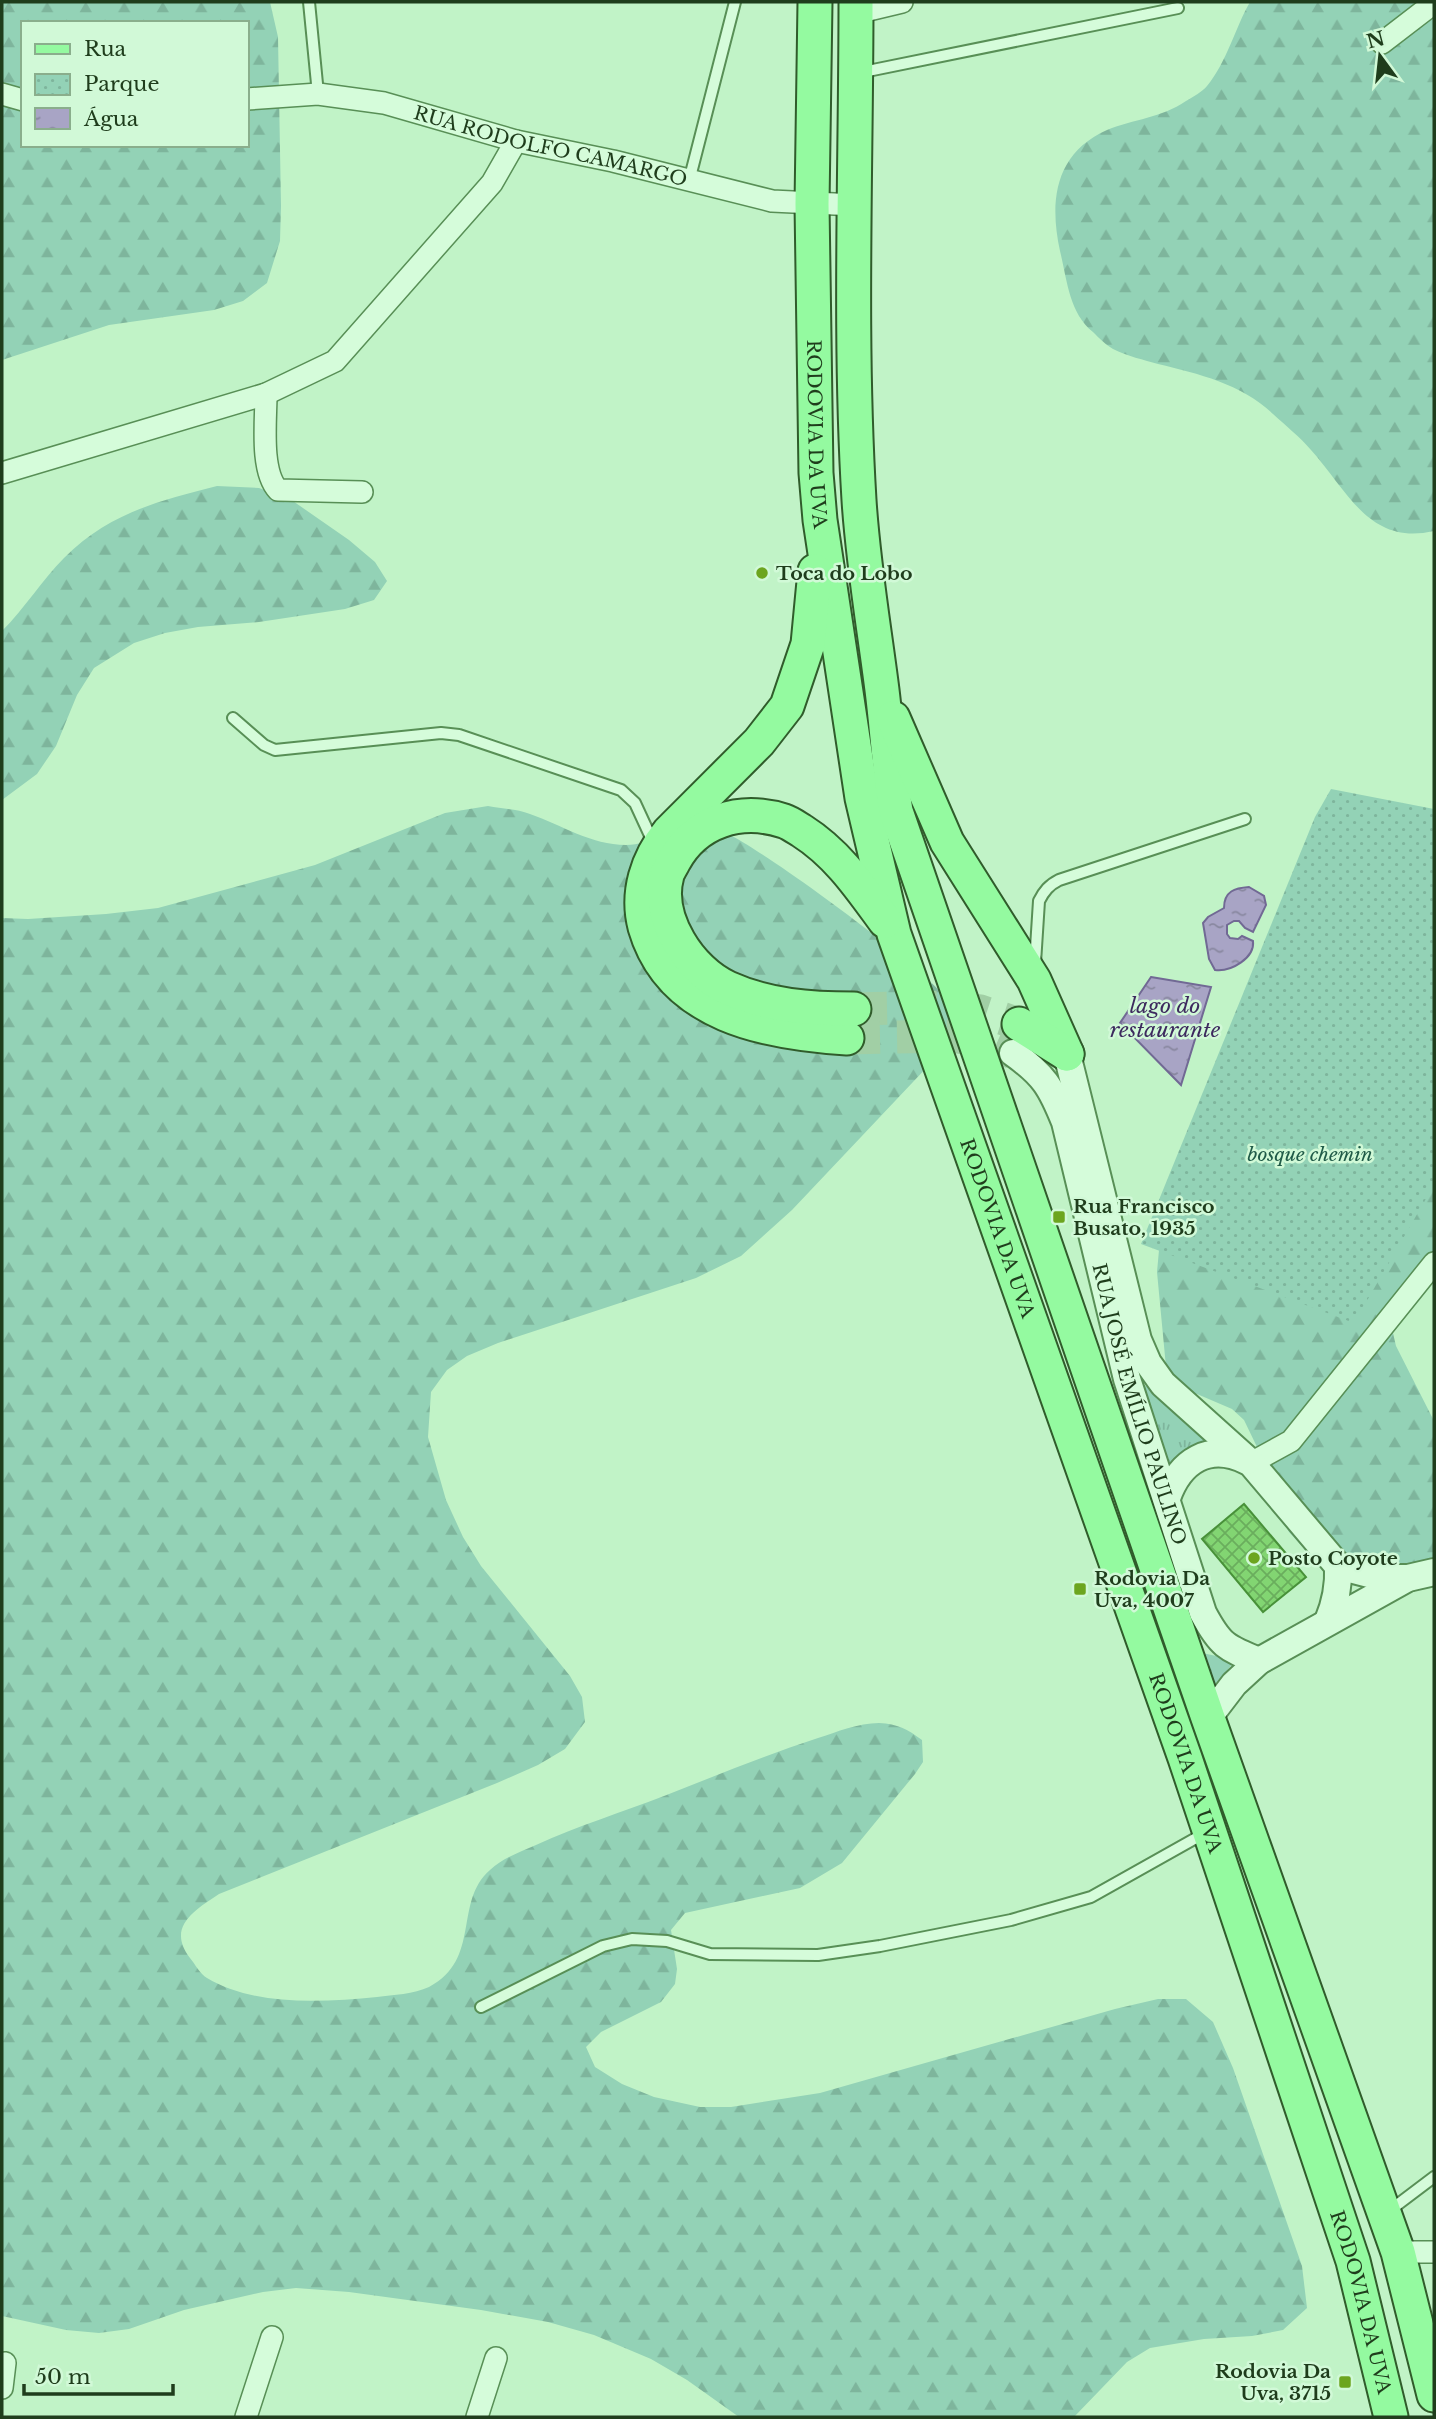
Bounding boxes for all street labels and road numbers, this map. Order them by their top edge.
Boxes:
street label: RUA RODOLFO CAMARGO [411,101,690,191]
street label: RODOVIA DA UVA [803,339,833,530]
street label: RODOVIA DA UVA [956,1135,1040,1321]
street label: RUA JOSÉ EMÍLIO PAULINO [1088,1261,1192,1548]
street label: RODOVIA DA UVA [1144,1670,1228,1856]
street label: RODOVIA DA UVA [1325,2207,1396,2396]

